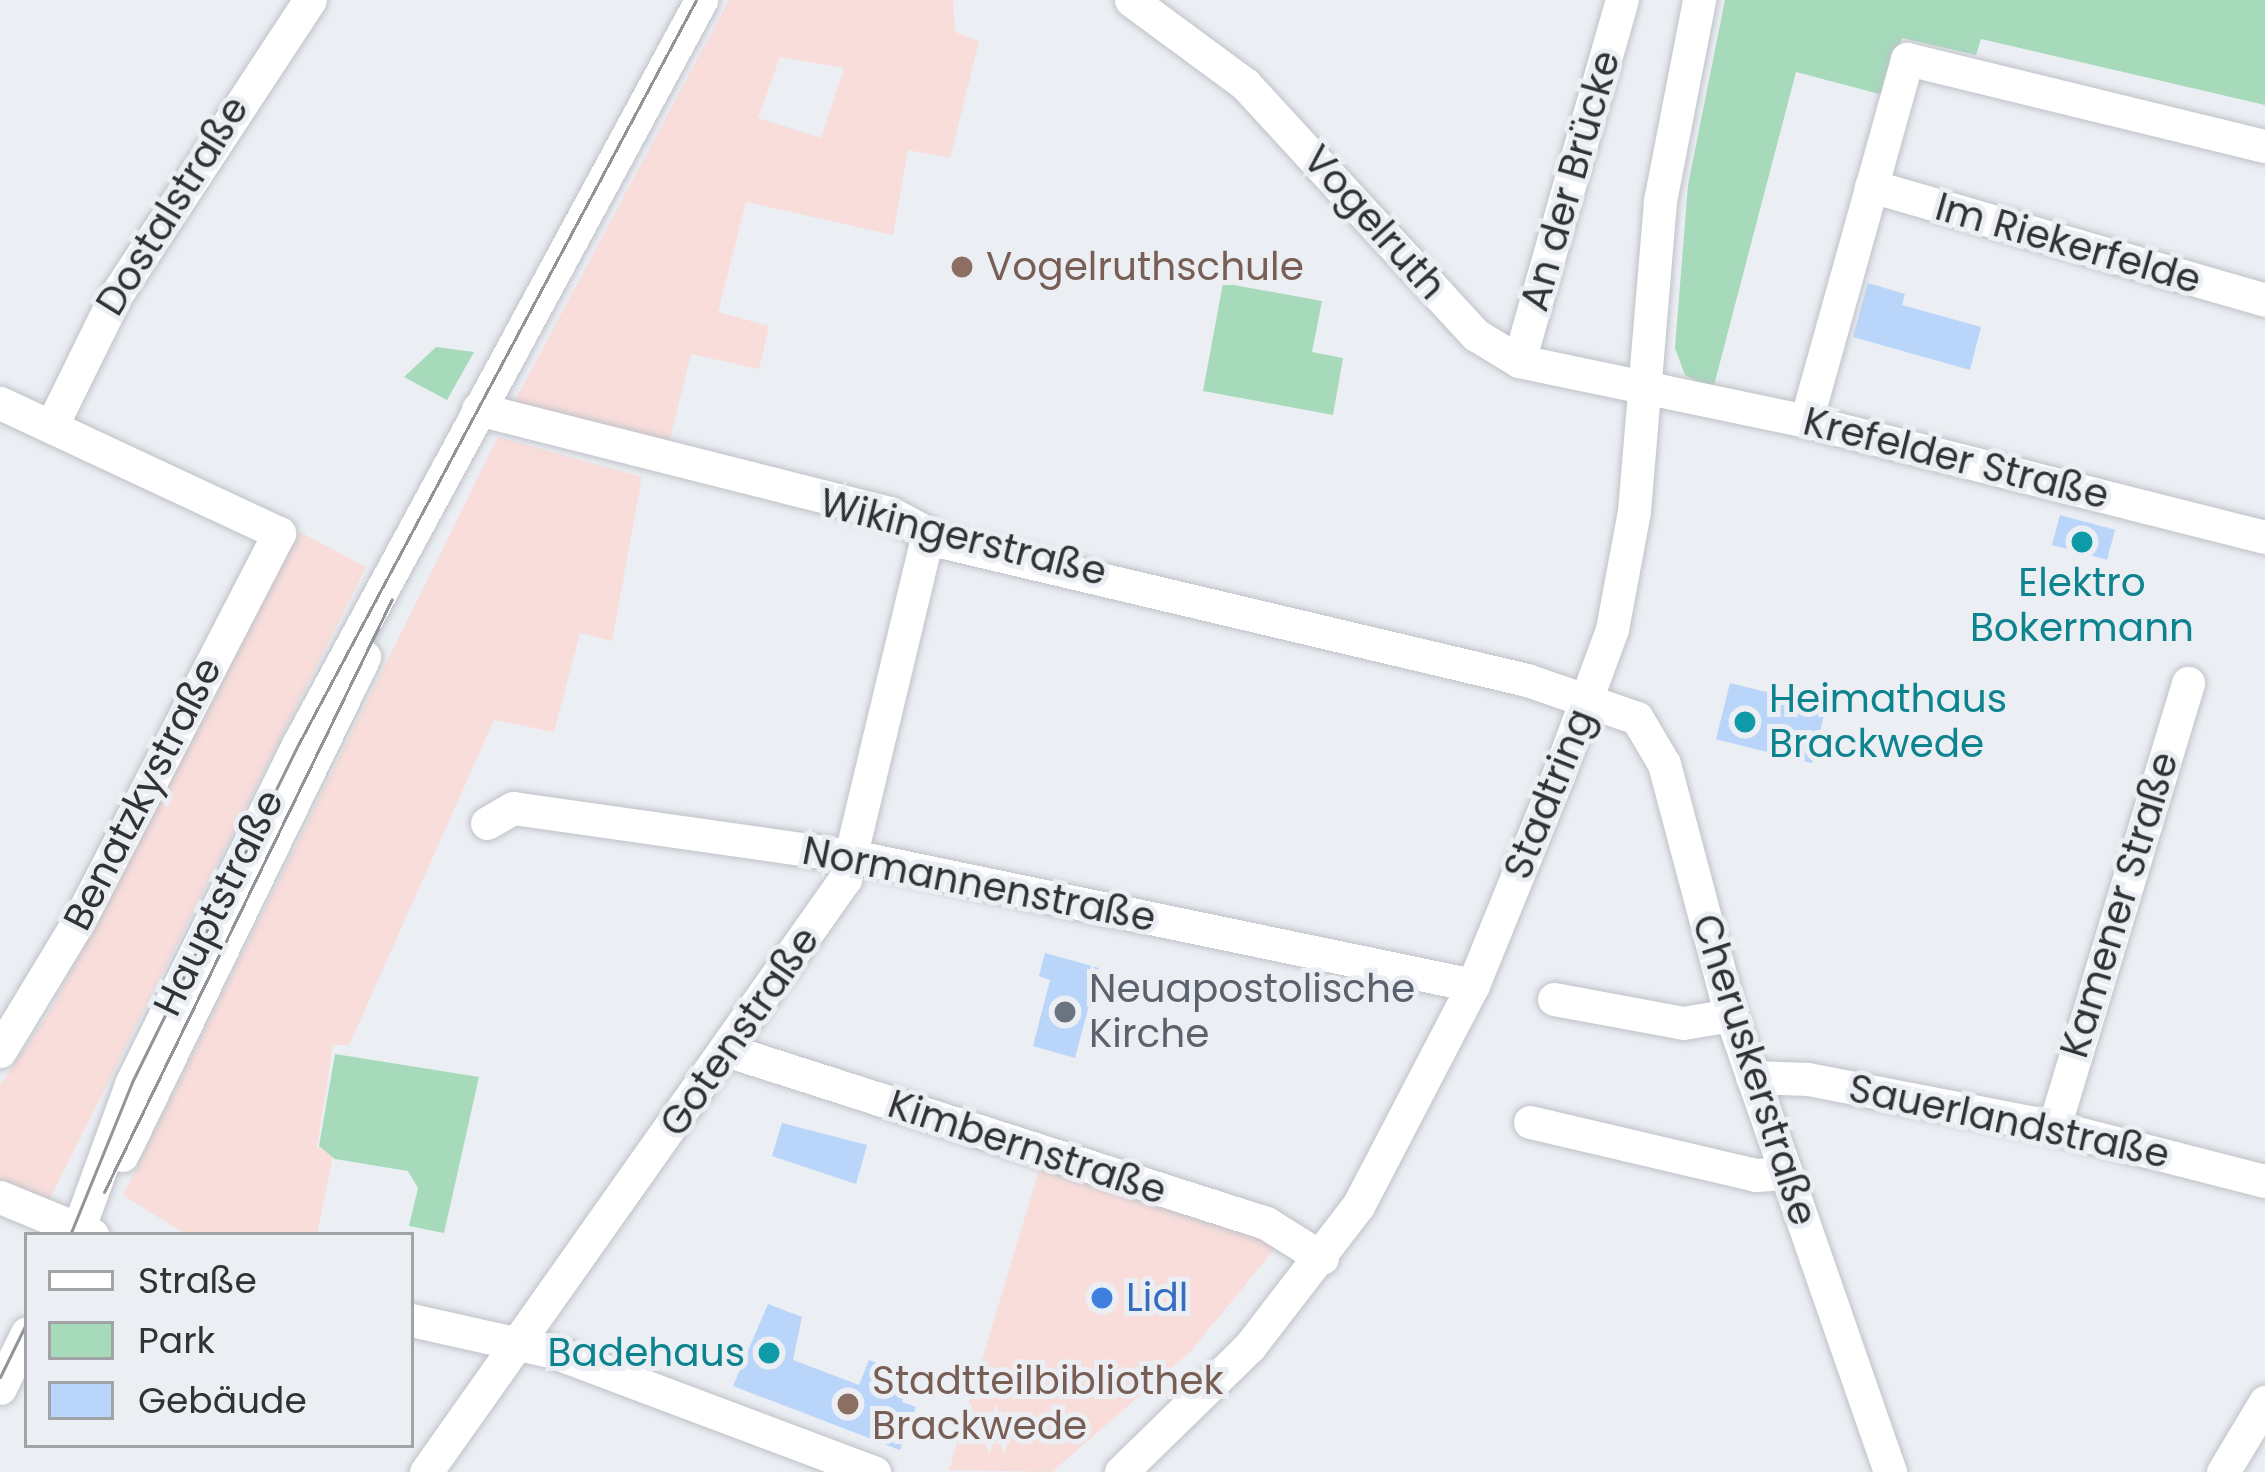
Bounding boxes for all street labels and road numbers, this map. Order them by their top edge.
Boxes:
street label: An der Brücke [1512,45,1630,317]
street label: Dostalstraße [87,88,259,324]
street label: Vogelruth [1293,137,1455,309]
street label: Im Riekerfelde [1930,184,2206,304]
street label: Krefelder Straße [1799,398,2113,520]
street label: Wikingerstraße [815,480,1111,596]
street label: Benatzkystraße [54,650,232,938]
street label: Stadtring [1495,702,1605,886]
street label: Kamener Straße [2051,747,2189,1063]
street label: Hauptstraße [144,783,294,1023]
street label: Normannenstraße [798,828,1160,942]
street label: Cheruskerstraße [1682,909,1826,1231]
street label: Gotenstraße [651,918,829,1146]
street label: Sauerlandstraße [1844,1065,2174,1179]
street label: Kimbernstraße [882,1081,1172,1215]

